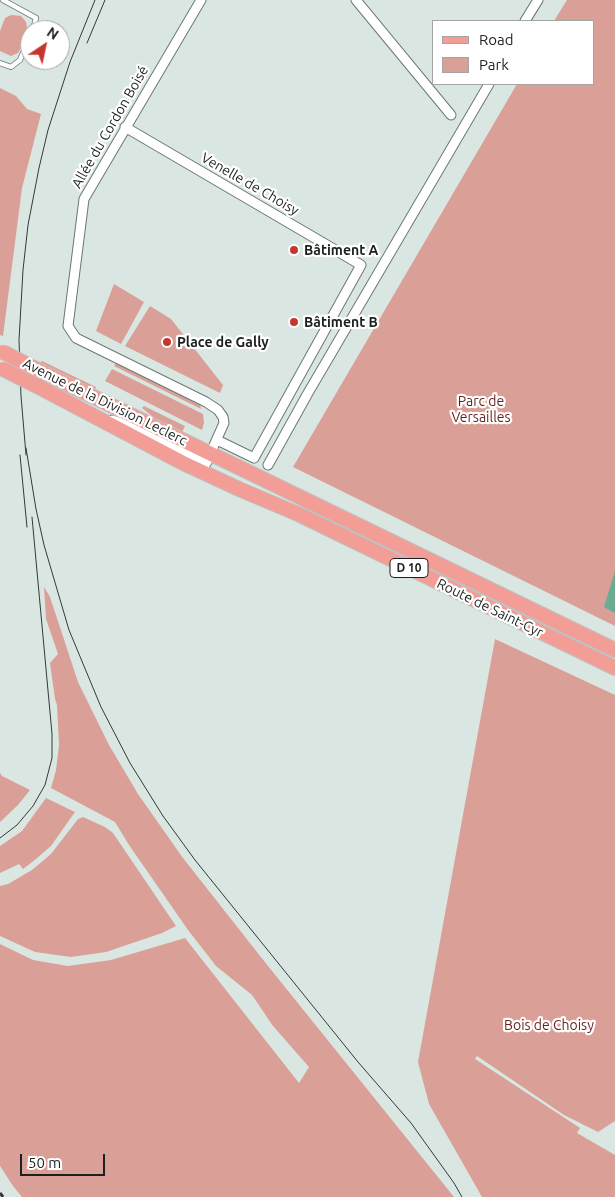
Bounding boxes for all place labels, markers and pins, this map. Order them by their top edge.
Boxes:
place label: Bâtiment A [304,242,378,258]
marker: Bâtiment A [288,244,300,256]
place label: Bâtiment B [304,314,378,330]
marker: Bâtiment B [288,316,300,328]
place label: Place de Gally [177,334,269,350]
marker: Place de Gally [161,336,173,348]

